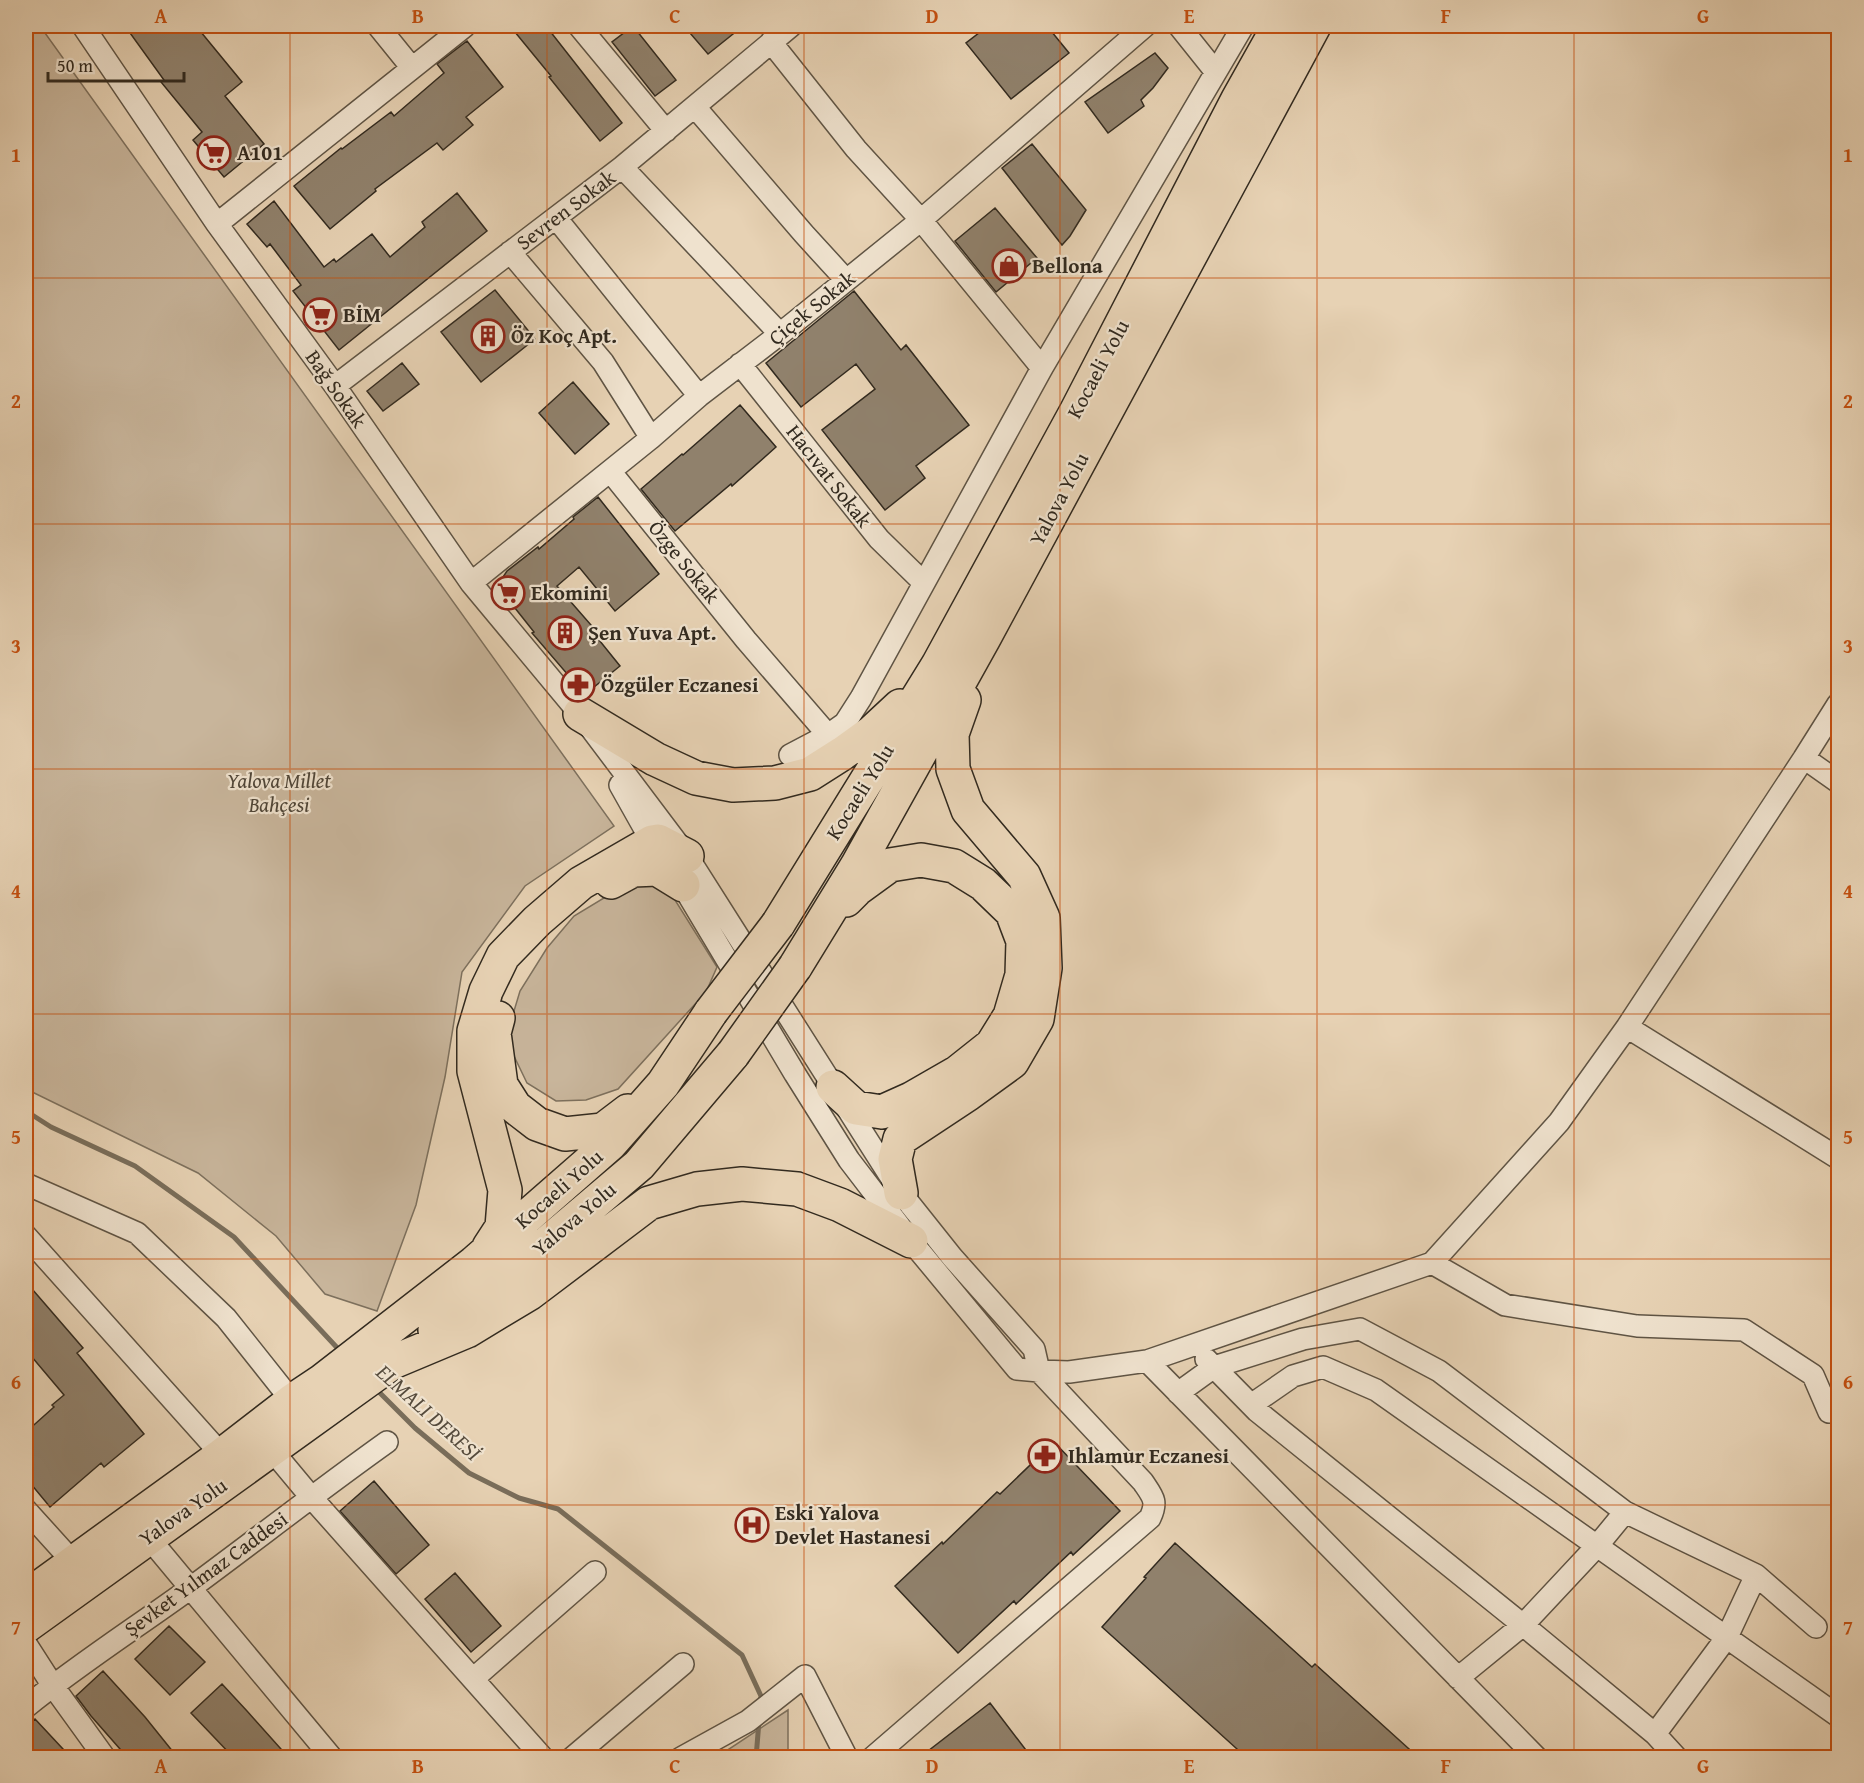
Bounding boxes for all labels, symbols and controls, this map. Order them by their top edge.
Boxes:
text: A [155,1,168,30]
text: B [412,1,424,30]
text: C [669,1,681,30]
text: D [925,1,939,30]
text: E [1184,1,1195,30]
text: F [1441,1,1451,30]
text: G [1697,1,1709,30]
scale bar [48,45,184,83]
text: 50 m [57,52,93,79]
supermarket icon: A101 [196,135,232,171]
place label: A101 [237,137,283,168]
text: 1 [11,140,21,169]
text: 1 [1843,140,1853,169]
street label: Sevren Sokak [509,162,622,257]
shop icon: Bellona [991,248,1027,284]
place label: Bellona [1032,250,1103,281]
street label: Çiçek Sokak [762,263,862,352]
supermarket icon: BİM [302,297,338,333]
place label: BİM [343,299,381,330]
street label: Kocaeli̇ Yolu [1059,313,1137,424]
building icon: Öz Koç Apt. [470,318,506,354]
place label: Öz Koç Apt. [511,320,617,351]
street label: Bağ Sokak [298,343,375,434]
text: 2 [11,386,21,415]
text: 2 [1843,386,1853,415]
street label: Hacıvat Sokak [779,418,880,534]
street label: Yalova Yolu [1021,446,1096,551]
street label: Özge Sokak [641,513,728,610]
supermarket icon: Ekomini [490,575,526,611]
place label: Ekomini [531,577,609,608]
building icon: Şen Yuva Apt. [547,615,583,651]
place label: Şen Yuva Apt. [588,617,716,648]
text: 3 [11,631,21,660]
text: 3 [1843,631,1853,660]
pharmacy icon: Özgüler Eczanesi [560,667,596,703]
place label: Özgüler Eczanesi [601,669,759,700]
street label: Kocaeli̇ Yolu [818,737,902,846]
park label: Yalova Millet Bahçesi [227,765,331,820]
text: 4 [11,876,21,905]
text: 4 [1843,876,1853,905]
text: 5 [11,1122,21,1151]
text: 5 [1843,1122,1853,1151]
street label: Kocaeli̇ Yolu [508,1141,610,1236]
street label: Yalova Yolu [525,1174,623,1263]
water label: ELMALI DERESİ [369,1355,489,1468]
text: 6 [11,1367,21,1396]
text: 6 [1843,1367,1853,1396]
pharmacy icon: Ihlamur Eczanesi [1027,1438,1063,1474]
place label: Ihlamur Eczanesi [1068,1440,1230,1471]
street label: Yalova Yolu [132,1469,234,1553]
place label: Eski Yalova Devlet Hastanesi [775,1497,931,1552]
street label: Şevket Yılmaz Caddesi [117,1503,294,1644]
hospital icon: Eski Yalova Devlet Hastanesi [734,1507,770,1543]
text: 7 [11,1612,21,1641]
text: 7 [1843,1612,1853,1641]
text: A [155,1751,168,1780]
text: B [412,1751,424,1780]
text: C [669,1751,681,1780]
text: D [925,1751,939,1780]
text: E [1184,1751,1195,1780]
text: F [1441,1751,1451,1780]
text: G [1697,1751,1709,1780]

